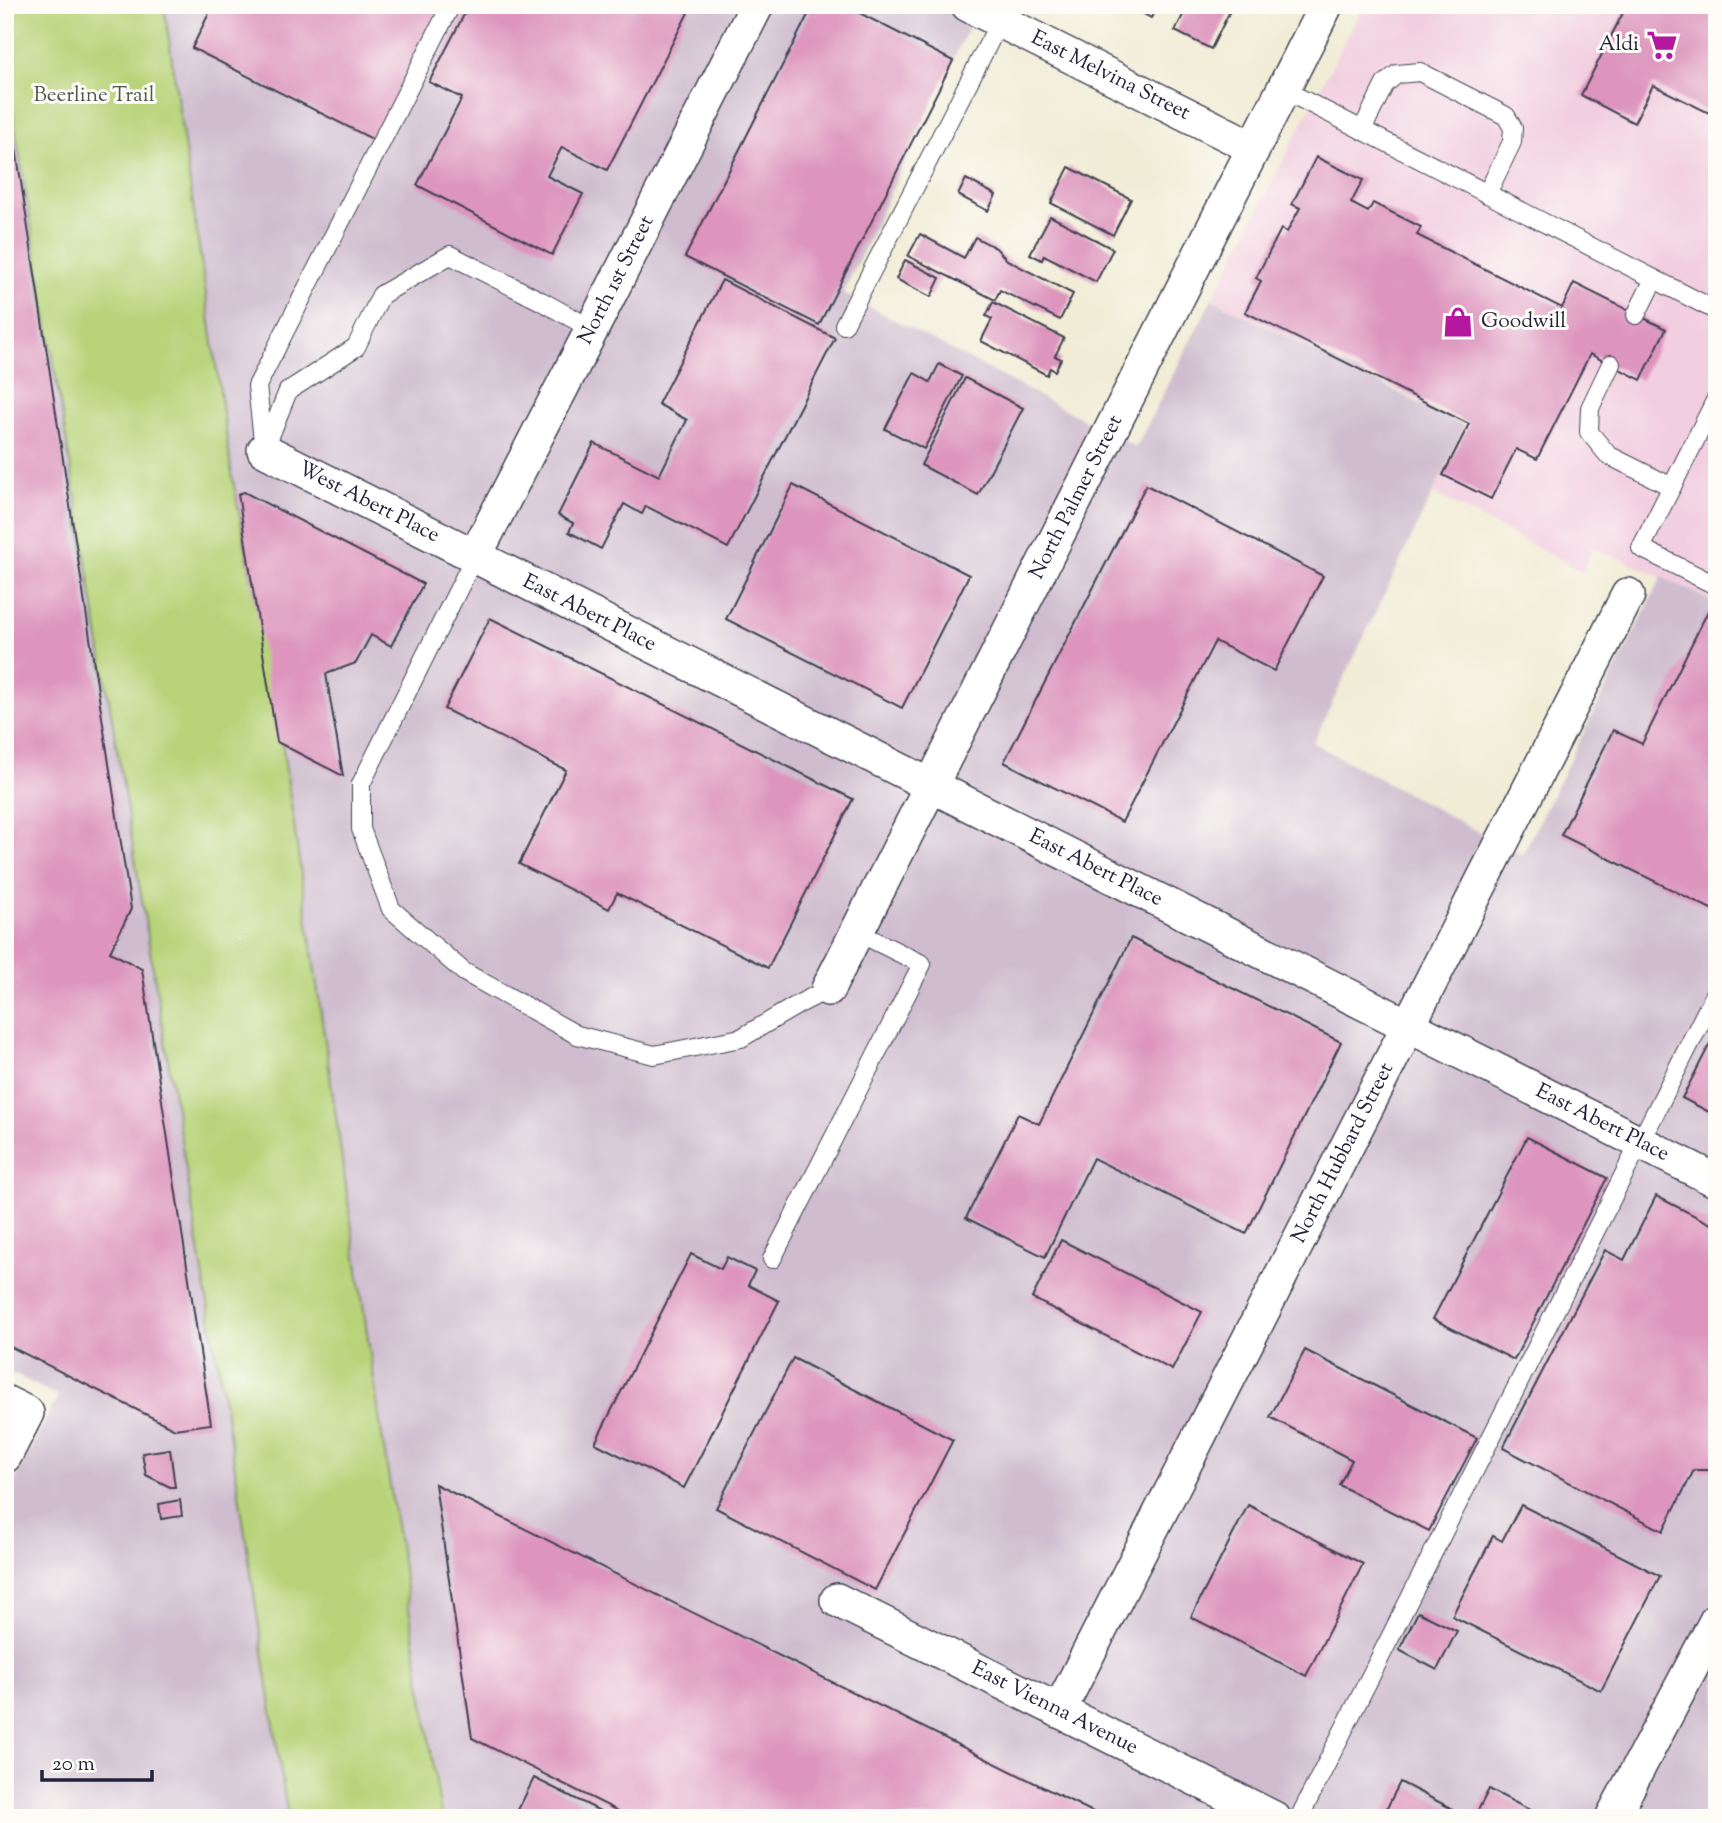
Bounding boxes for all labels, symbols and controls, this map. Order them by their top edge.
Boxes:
street label: East Melvina Street [1025,24,1195,129]
supermarket icon: Aldi [1645,28,1679,62]
place label: Aldi [1598,30,1639,60]
park label: Beerline Trail [33,81,155,111]
street label: North 1st Street [571,211,662,350]
shop icon: Goodwill [1441,305,1475,339]
place label: Goodwill [1481,307,1566,337]
street label: North Palmer Street [1023,410,1131,585]
street label: West Abert Place [292,454,445,551]
street label: East Abert Place [517,567,661,660]
street label: East Abert Place [1024,822,1168,915]
street label: North Hubbard Street [1285,1058,1402,1249]
street label: East Abert Place [1530,1077,1674,1170]
street label: East Vienna Avenue [966,1654,1143,1763]
scale bar [42,1739,152,1783]
text: 20 m [52,1750,95,1780]

